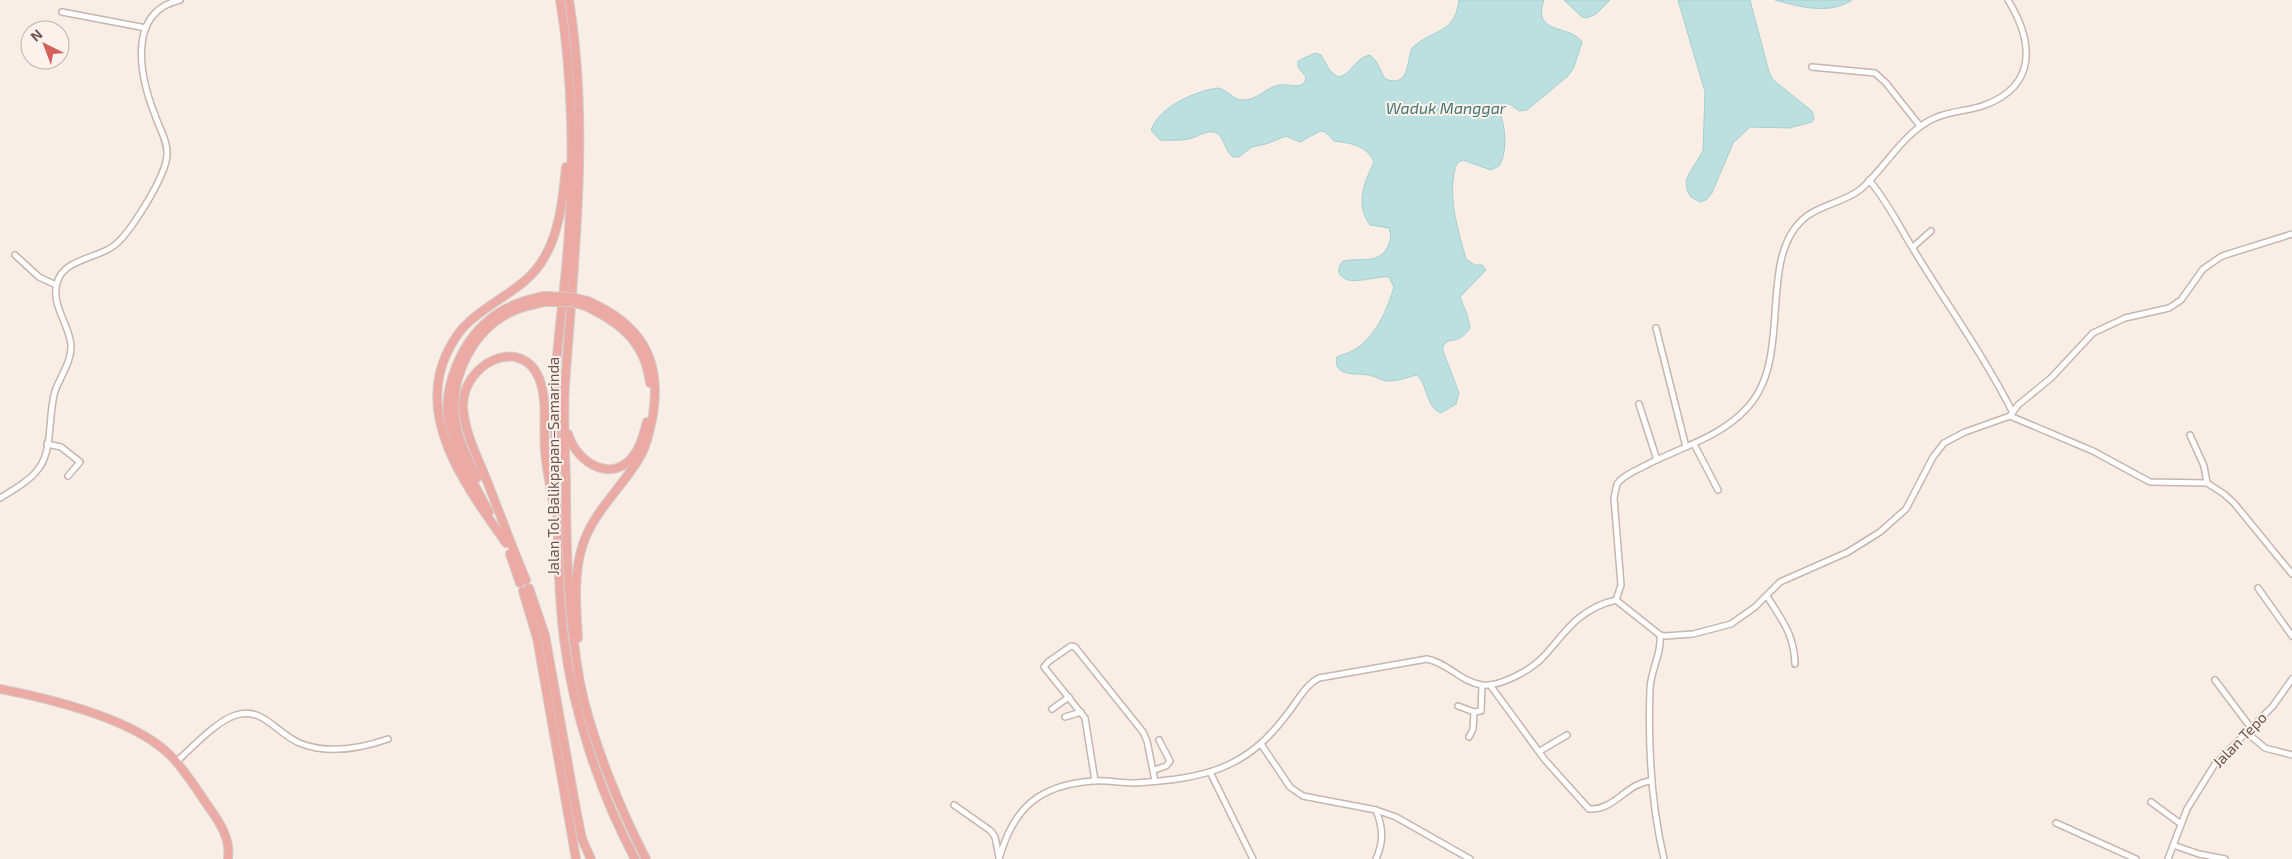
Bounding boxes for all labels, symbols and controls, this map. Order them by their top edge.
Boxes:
north arrow [20,20,70,70]
text: N [27,25,45,45]
water label: Waduk Manggar [1386,98,1507,117]
street label: Jalan Tol Balikpapan–Samarinda [544,357,562,575]
street label: Jalan Tepo [2208,708,2270,771]

